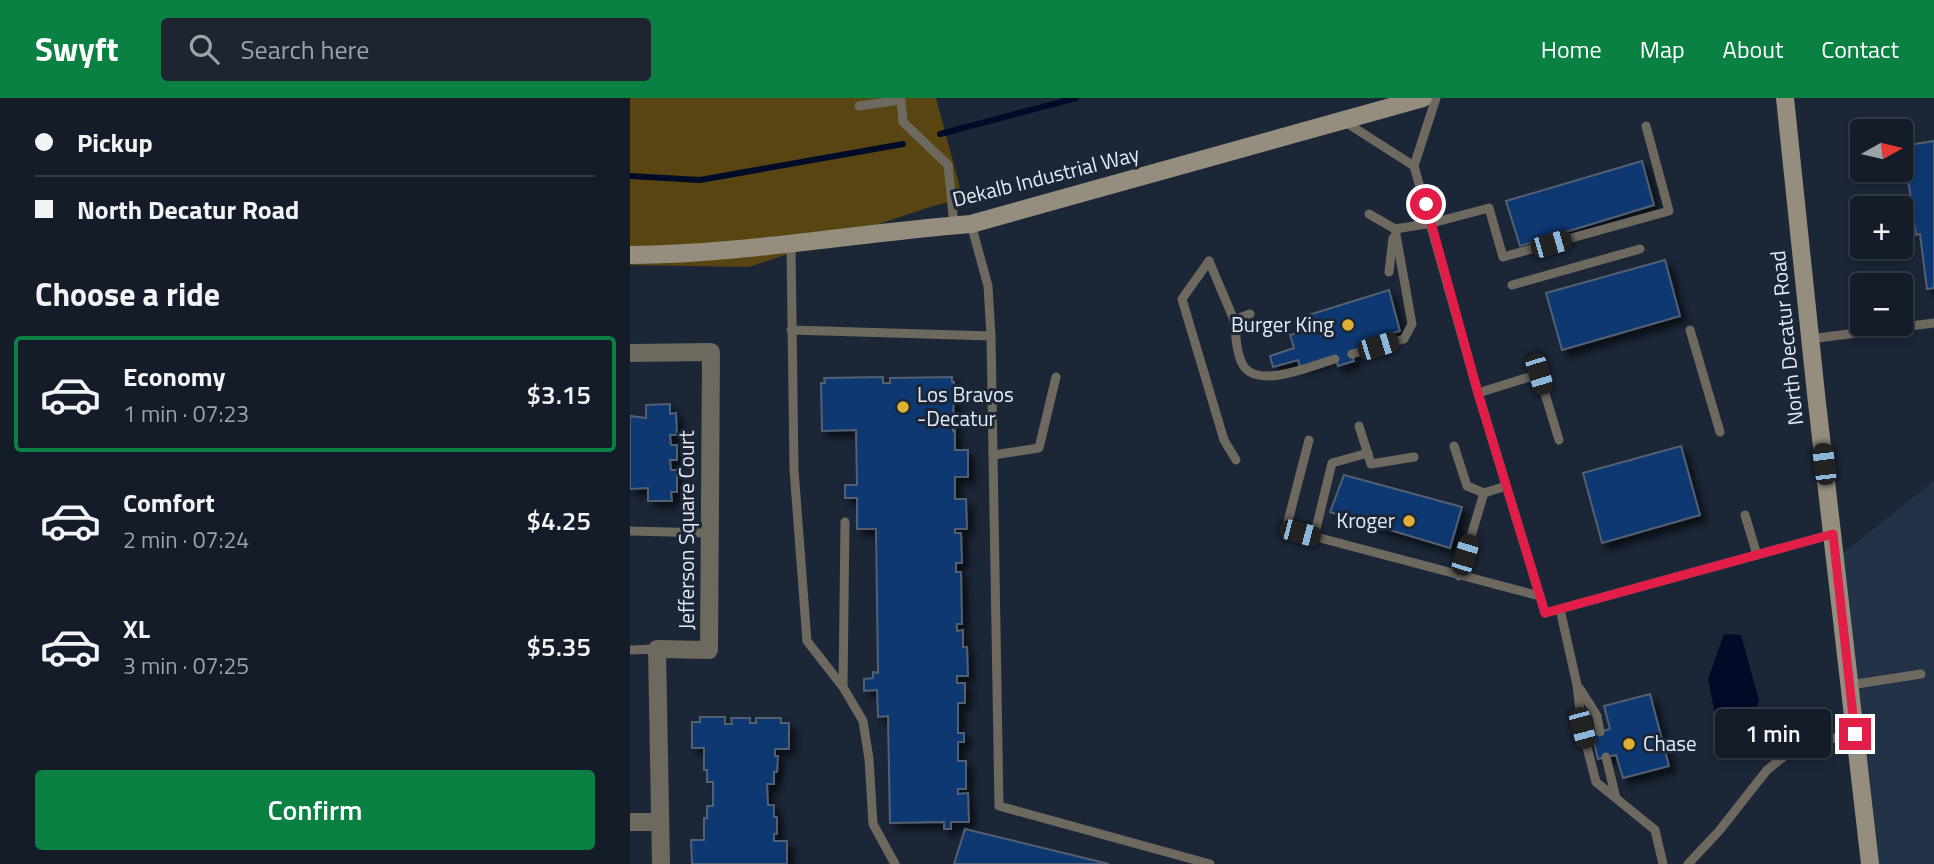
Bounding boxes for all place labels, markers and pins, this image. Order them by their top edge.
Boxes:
place label: Burger King [1231,308,1334,340]
marker: Burger King [1340,317,1356,333]
place label: Los Bravos -Decatur [917,378,1014,434]
marker: Los Bravos -Decatur [895,399,911,415]
place label: Kroger [1336,504,1395,536]
marker: Kroger [1401,513,1417,529]
place label: Chase [1643,727,1697,759]
marker: Chase [1621,736,1637,752]

